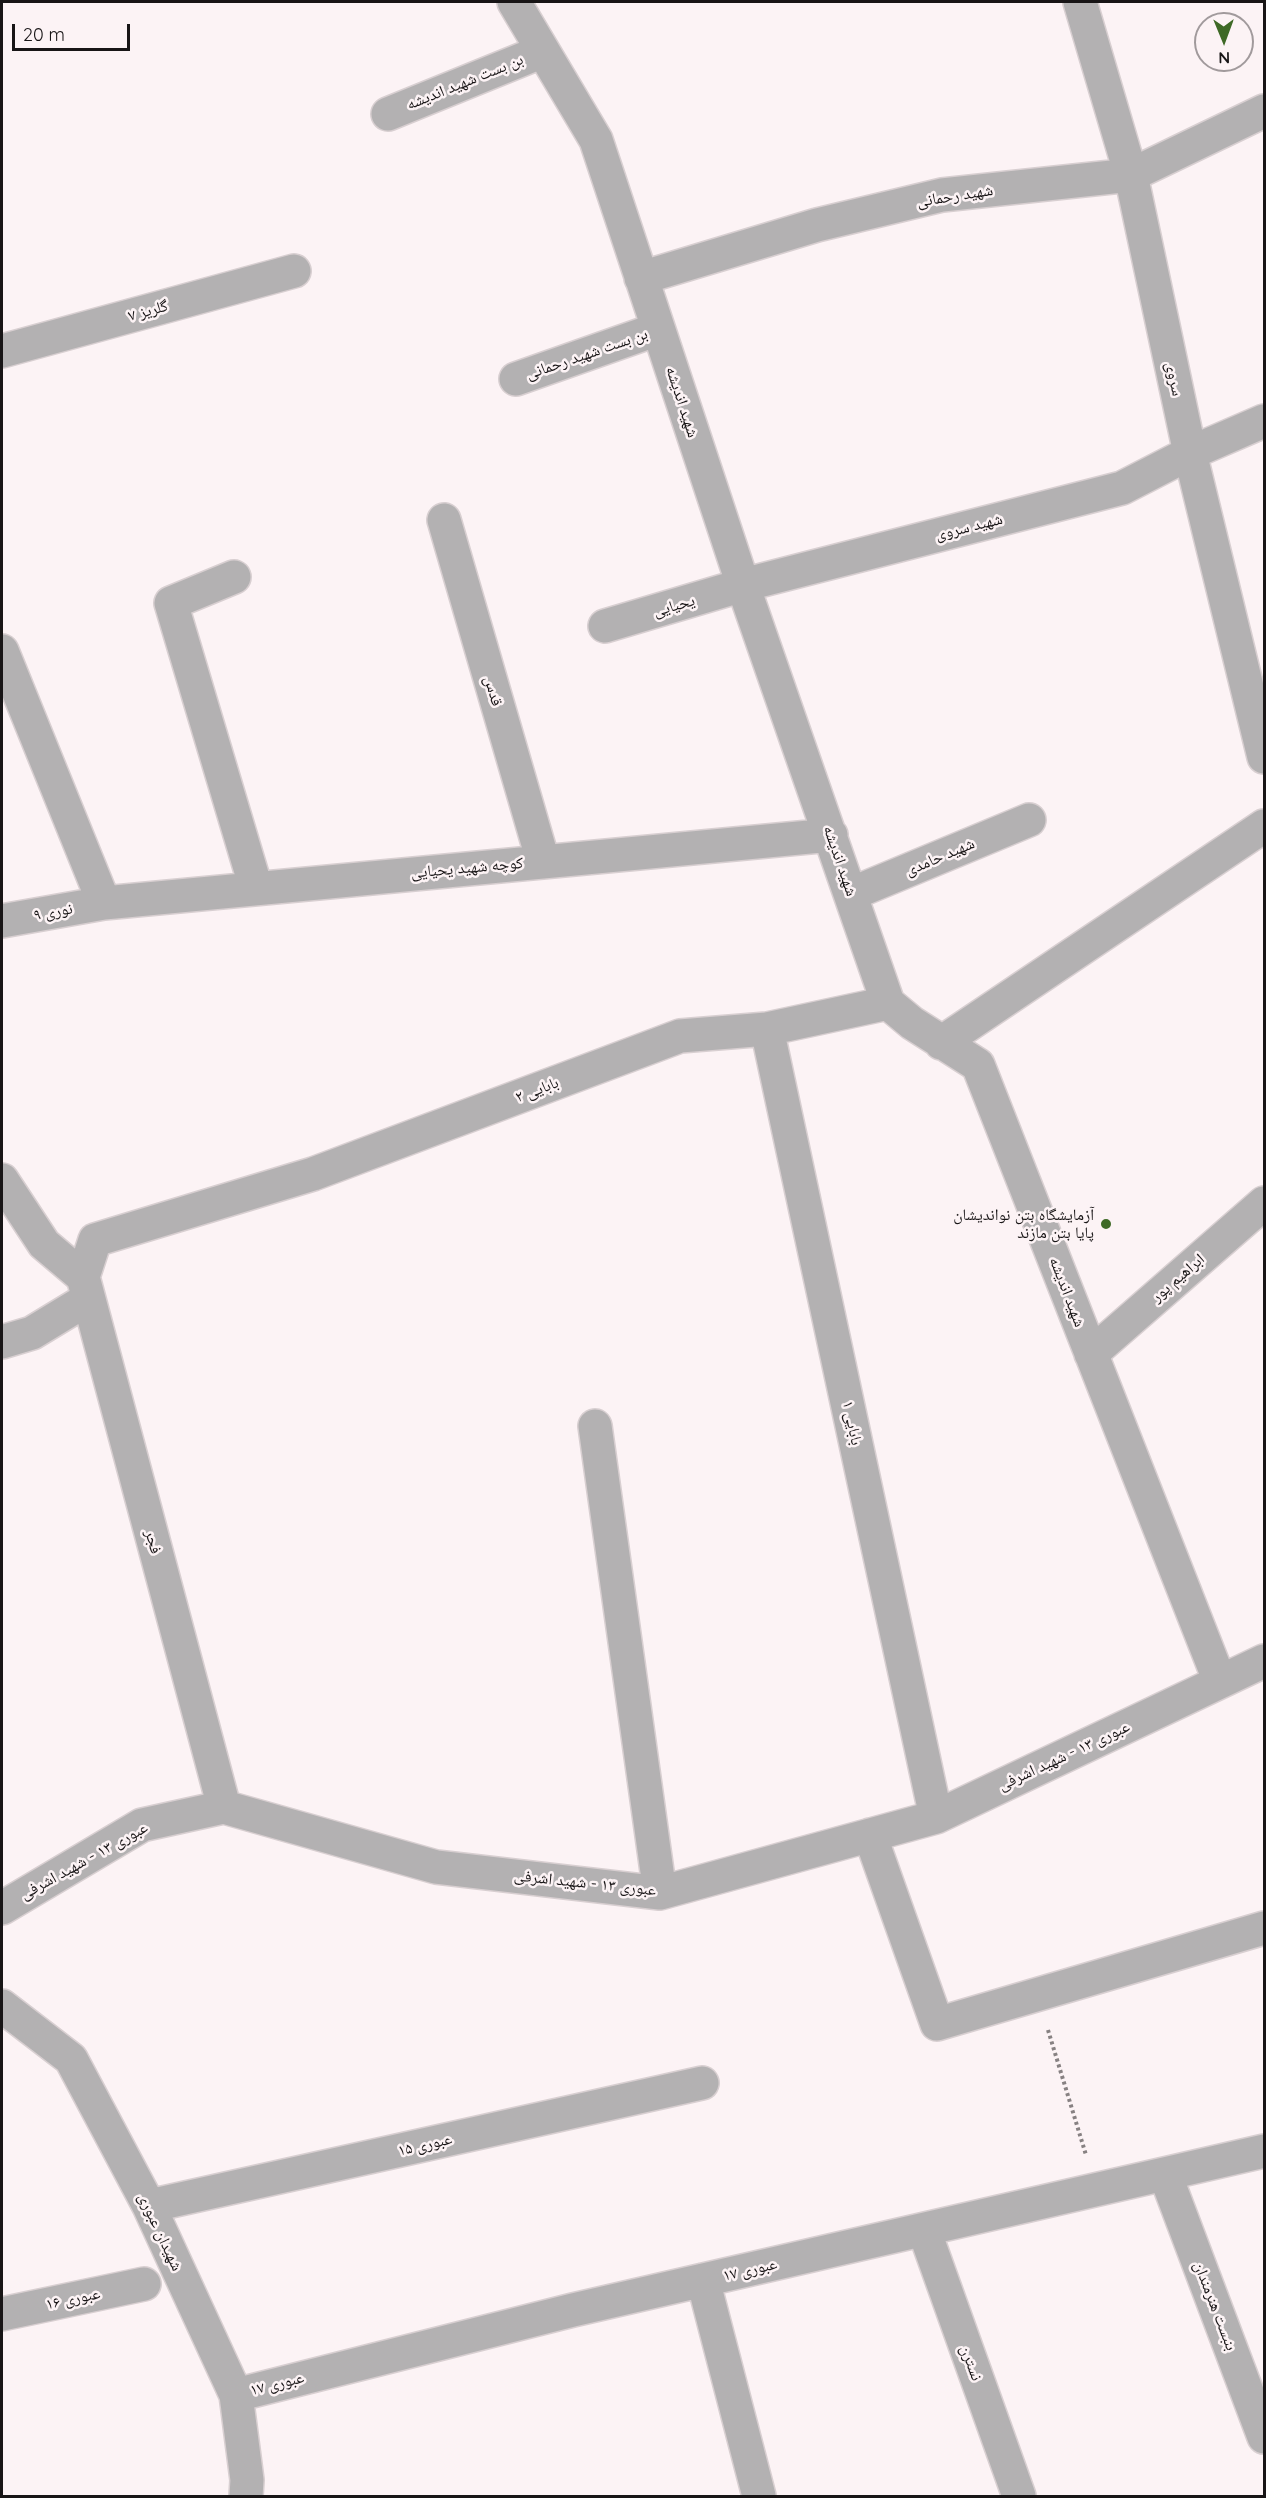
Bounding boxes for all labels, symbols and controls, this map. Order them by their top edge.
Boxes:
scale bar [15,12,134,50]
north arrow [1194,12,1254,72]
text: 20 m [23,23,65,46]
text: N [1218,48,1230,68]
street label: بن بست شهید اندیشه [404,50,526,114]
street label: شهید رحمانی [916,181,994,211]
street label: گلریز ۷ [126,296,170,326]
street label: بن بست شهید رحمانی [524,324,650,384]
street label: سروی [1161,360,1187,398]
street label: شهید اندیشه [662,364,702,440]
street label: شهید سروی [933,509,1005,545]
street label: یحیایی [651,591,697,621]
street label: قدس [480,674,506,708]
street label: شهید اندیشه [819,823,861,899]
street label: شهید حامدی [902,834,978,880]
street label: کوچه شهید یحیایی [410,854,524,882]
street label: نوری ۹ [32,899,74,925]
street label: بابایی ۲ [513,1073,561,1107]
place label: آزمایشگاه بتن نواندیشان پایا بتن مازند [953,1205,1094,1243]
marker: آزمایشگاه بتن نواندیشان پایا بتن مازند [1099,1217,1113,1231]
street label: ابراهیم پور [1147,1250,1209,1306]
street label: شهید اندیشه [1045,1254,1089,1330]
street label: بابایی ۱ [838,1399,866,1447]
street label: فجر [141,1528,165,1556]
street label: عبوری ۱۳ - شهید اشرفی [995,1717,1133,1795]
street label: عبوری ۱۳ - شهید اشرفی [17,1818,151,1904]
street label: عبوری ۱۳ - شهید اشرفی [513,1866,657,1900]
street label: عبوری ۱۵ [396,2129,454,2161]
street label: شهیدان عبوری [134,2190,186,2274]
street label: عبوری ۱۷ [721,2254,779,2286]
street label: بنبست هنرمندان [1189,2259,1241,2353]
street label: عبوری ۱۶ [44,2284,102,2314]
street label: نسترن [956,2343,986,2383]
street label: عبوری ۱۷ [248,2368,306,2400]

